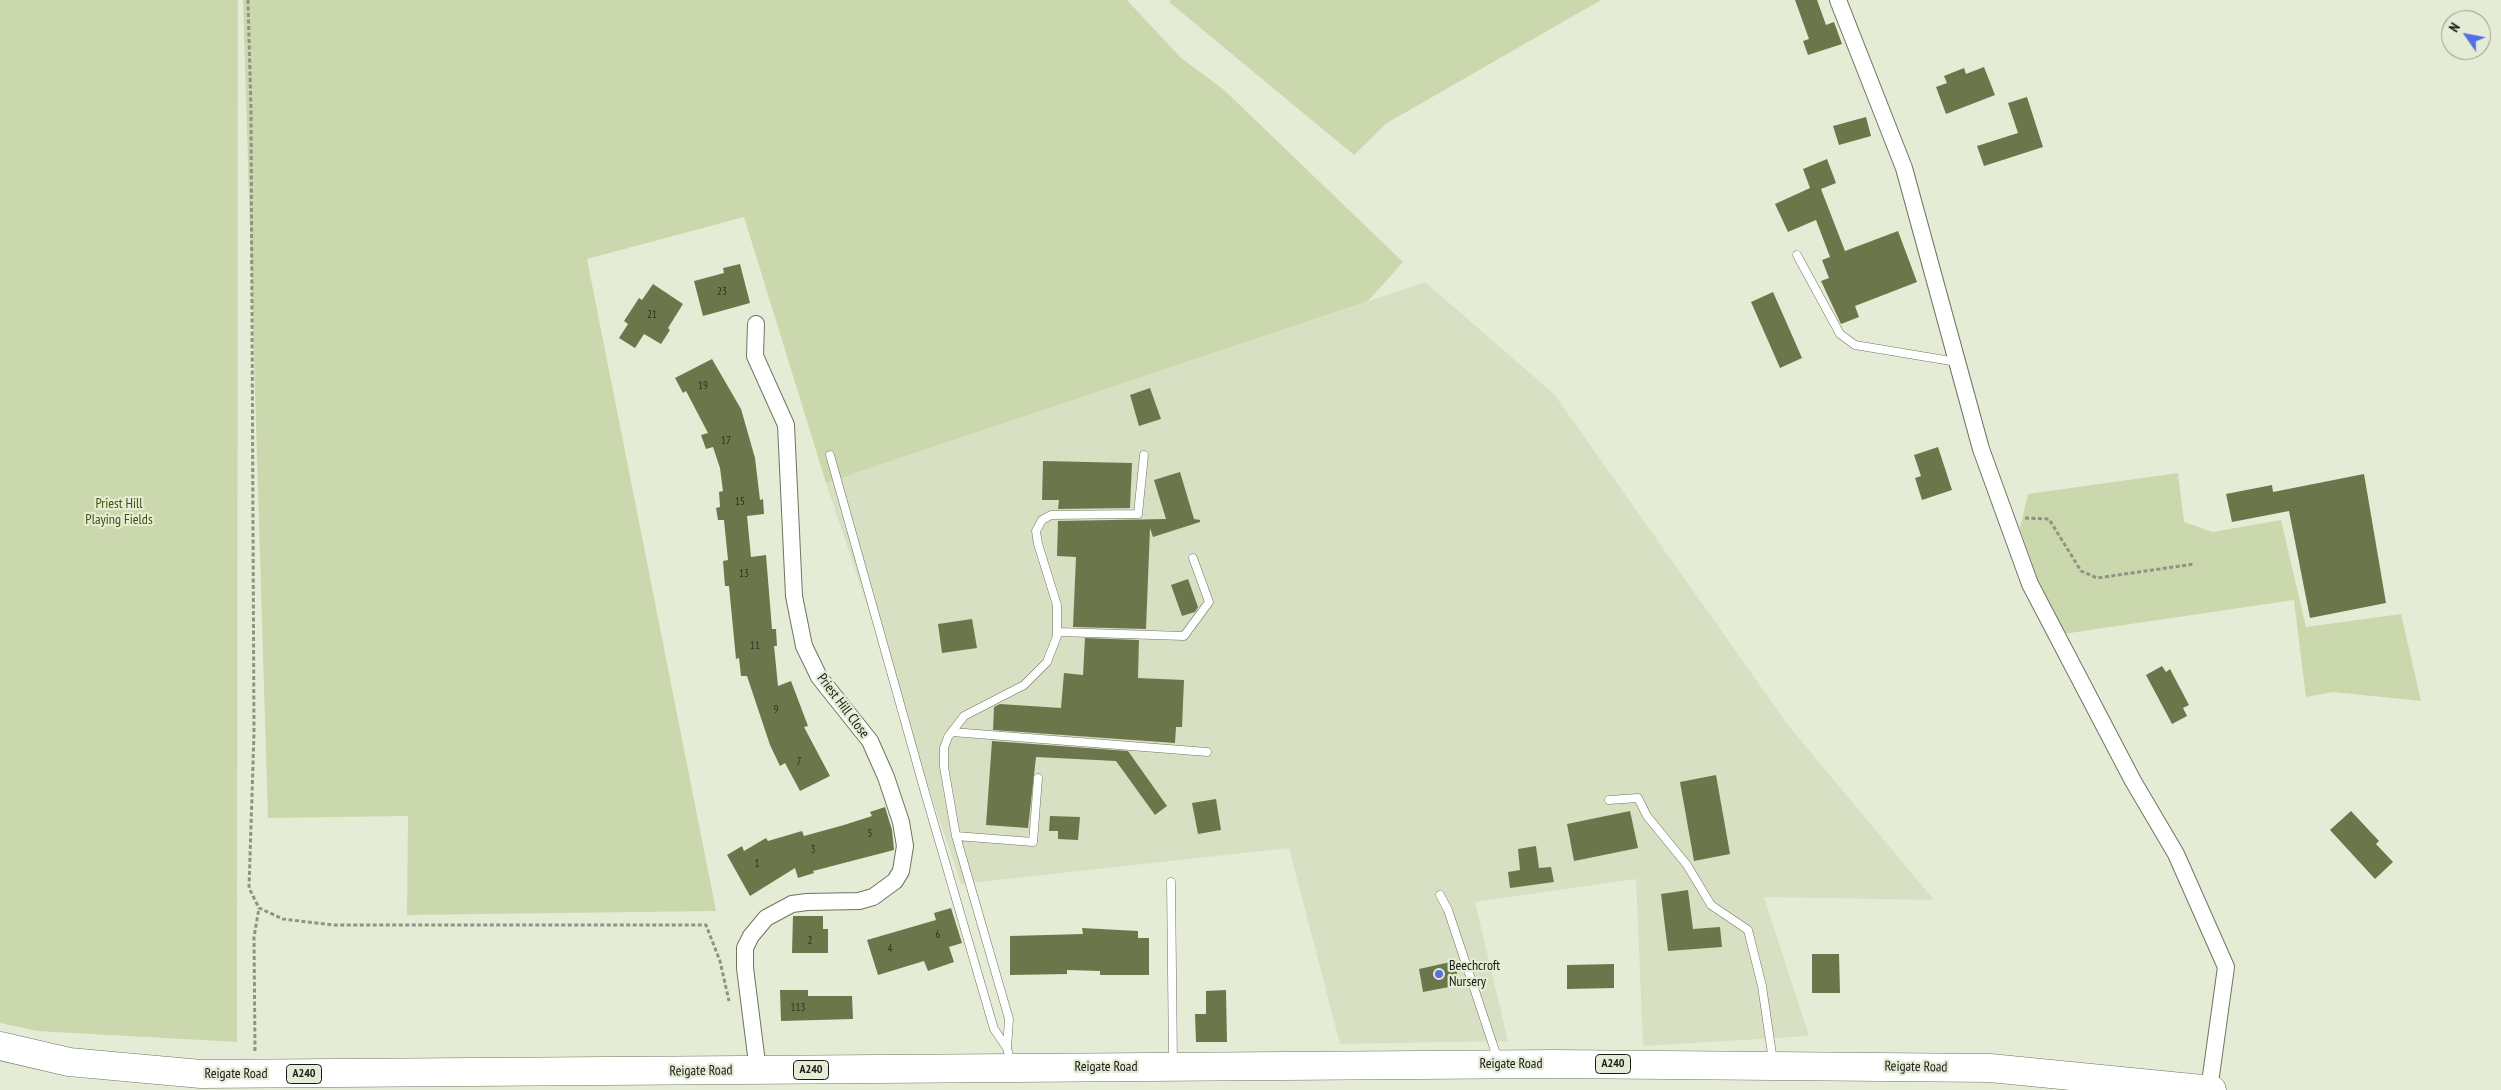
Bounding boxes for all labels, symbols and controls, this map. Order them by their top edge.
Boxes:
north arrow [2441,10,2491,60]
text: N [2445,19,2464,35]
house number: 23 [717,285,727,299]
house number: 21 [647,308,657,322]
house number: 19 [698,379,708,393]
house number: 17 [721,434,731,448]
house number: 15 [735,495,745,509]
park label: Priest Hill Playing Fields [85,496,153,528]
house number: 13 [739,567,749,581]
house number: 11 [750,639,760,653]
street label: Priest Hill Close [813,670,873,742]
house number: 9 [774,703,778,717]
house number: 7 [797,755,801,769]
house number: 5 [868,827,872,841]
house number: 3 [811,843,815,857]
house number: 1 [755,857,759,871]
house number: 6 [936,928,940,942]
house number: 2 [808,934,812,948]
house number: 4 [888,942,892,956]
place label: Beechcroft Nursery [1449,958,1500,990]
marker: Beechcroft Nursery [1433,968,1445,980]
house number: 113 [791,1001,805,1015]
road number: A240 [1596,1054,1630,1074]
street label: Reigate Road [1479,1056,1543,1072]
street label: Reigate Road [1884,1058,1948,1076]
street label: Reigate Road [1074,1059,1138,1075]
road number: A240 [794,1060,828,1080]
street label: Reigate Road [669,1062,733,1080]
road number: A240 [286,1064,322,1084]
street label: Reigate Road [204,1066,268,1082]

